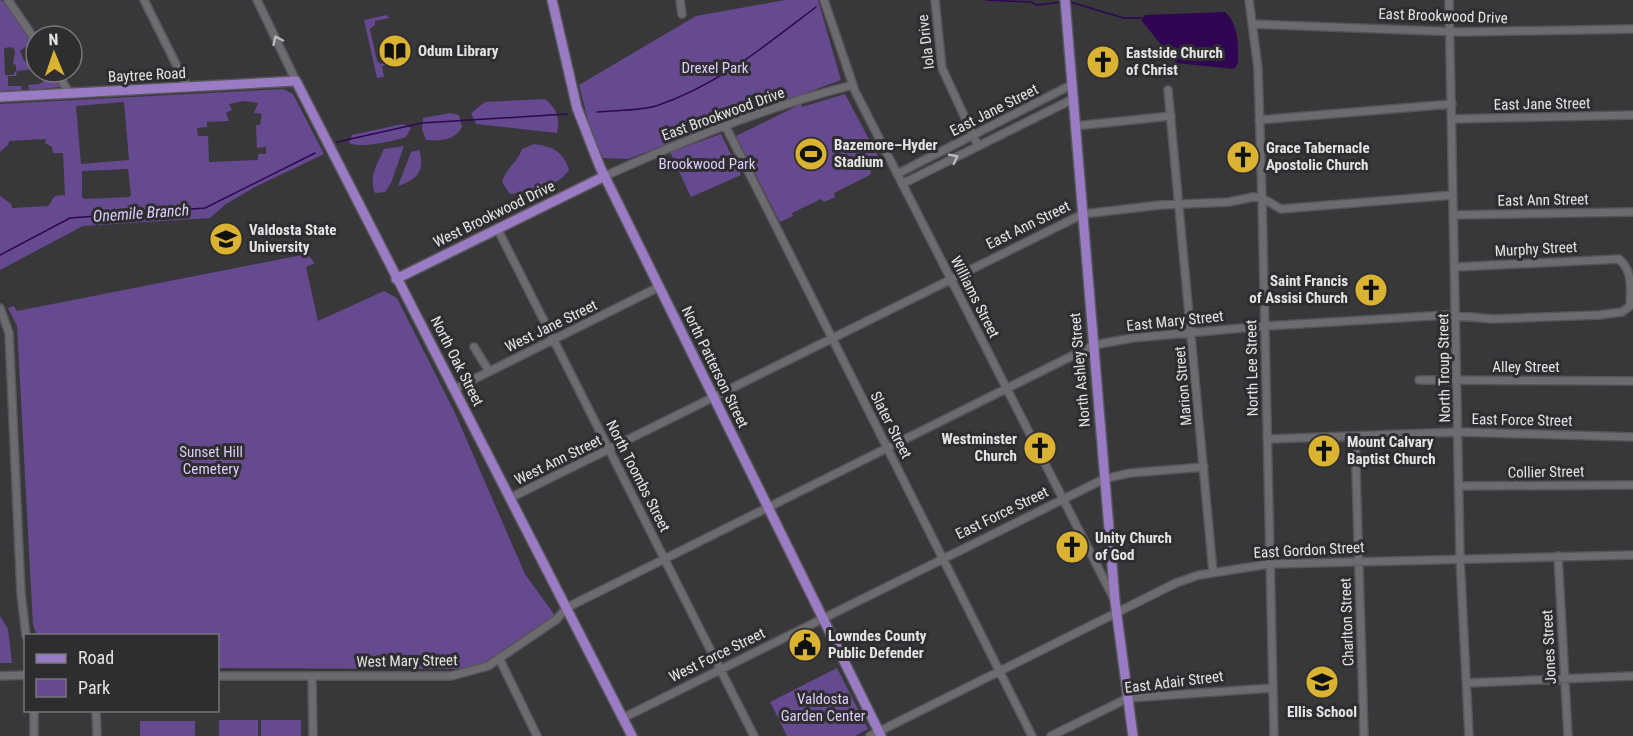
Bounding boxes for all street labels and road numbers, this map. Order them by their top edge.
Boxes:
street label: East Brookwood Drive [1378,5,1508,27]
street label: Iola Drive [914,13,938,71]
street label: Baytree Road [108,64,186,86]
street label: East Jane Street [947,80,1041,140]
street label: East Brookwood Drive [659,83,787,145]
street label: East Jane Street [1494,94,1590,114]
street label: West Brookwood Drive [430,177,558,251]
street label: East Ann Street [1497,190,1589,210]
street label: East Ann Street [983,197,1073,253]
street label: Murphy Street [1494,238,1578,260]
street label: Williams Street [947,253,1003,341]
street label: West Jane Street [502,296,600,356]
street label: North Patterson Street [678,303,752,431]
street label: East Mary Street [1126,307,1224,335]
street label: North Ashley Street [1066,312,1094,428]
street label: North Oak Street [427,313,487,409]
street label: North Troup Street [1434,313,1454,423]
street label: North Lee Street [1242,320,1262,416]
street label: Marion Street [1171,345,1195,427]
street label: Alley Street [1492,358,1560,376]
street label: Slater Street [866,388,916,462]
street label: East Force Street [1471,410,1573,430]
street label: North Toombs Street [602,417,674,535]
street label: West Ann Street [511,431,605,489]
street label: Collier Street [1508,462,1584,482]
street label: East Force Street [953,483,1051,543]
street label: East Gordon Street [1253,538,1365,562]
street label: Charlton Street [1336,577,1358,667]
street label: Jones Street [1538,609,1560,685]
street label: West Force Street [666,624,768,686]
street label: West Mary Street [356,651,458,671]
street label: East Adair Street [1124,667,1224,697]

